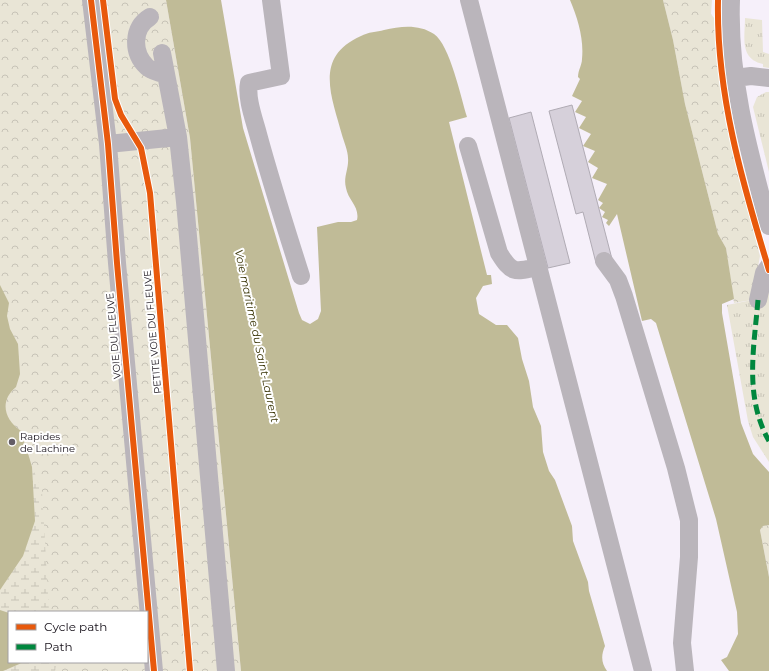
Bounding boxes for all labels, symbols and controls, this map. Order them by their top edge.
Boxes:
water label: Voie maritime du Saint-Laurent [232,248,282,424]
street label: PETITE VOIE DU FLEUVE [141,269,164,394]
street label: VOIE DU FLEUVE [103,292,124,380]
place label: Rapides de Lachine [20,430,75,455]
marker: Rapides de Lachine [7,437,17,447]
legend [8,611,148,663]
text: Cycle path [44,619,107,634]
text: Path [44,639,73,654]

